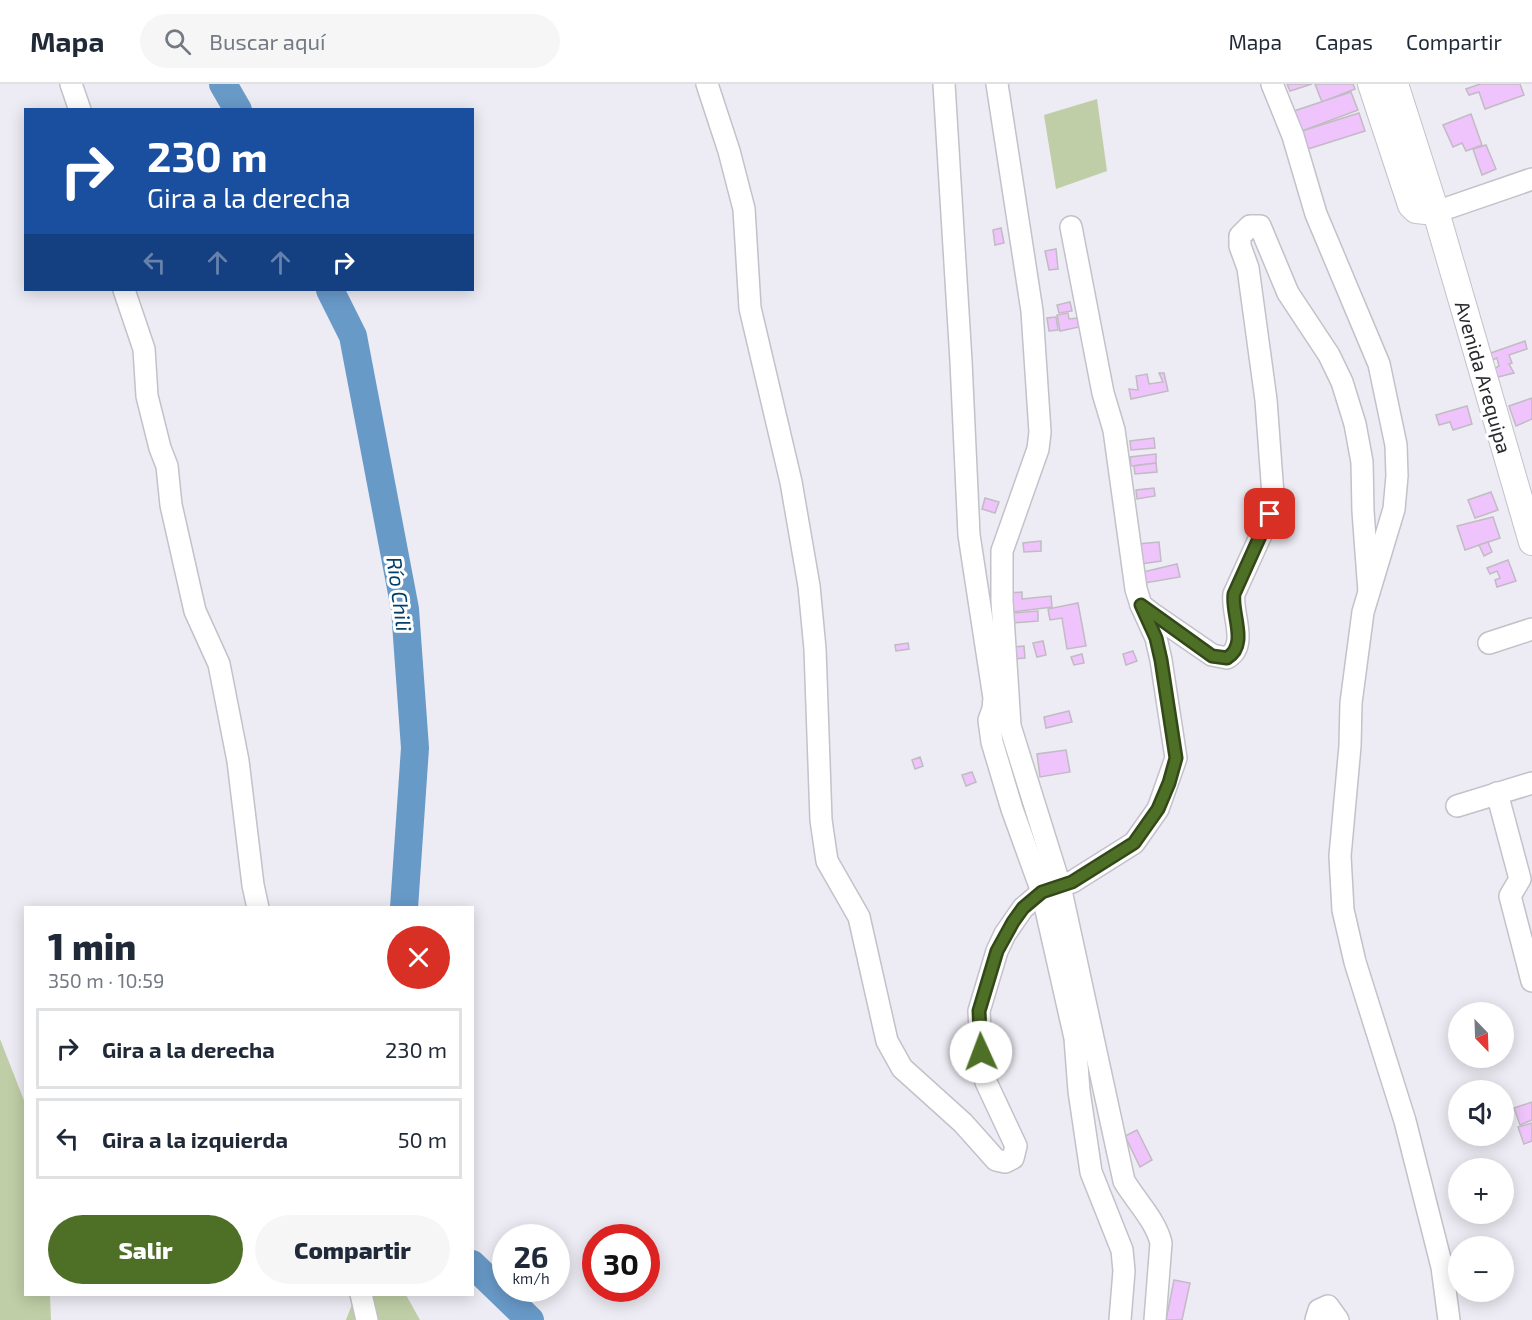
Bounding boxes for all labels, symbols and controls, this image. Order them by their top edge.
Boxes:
search box [140,14,560,68]
text: Mapa [30,24,104,58]
icon: search [161,25,194,58]
text: Buscar aquí [209,28,325,54]
text: Mapa [1228,29,1282,54]
text: Capas [1315,29,1373,54]
text: Compartir [1406,29,1502,54]
text: 230 m [147,130,268,180]
icon: right [48,132,126,210]
text: Gira a la derecha [147,181,351,213]
icon: left [138,246,171,279]
icon: ahead [201,246,234,279]
icon: ahead [264,246,297,279]
icon: right [327,246,360,279]
street label: Avenida Arequipa [1451,298,1517,456]
pin [1244,488,1295,539]
icon: arrive [1253,497,1286,530]
water label: Río Chili [382,555,418,633]
text: 1 min [48,924,136,967]
button: close [387,926,450,989]
text: 350 m · 10:59 [48,968,164,992]
north arrow [1448,1002,1514,1068]
map controls [1448,1002,1514,1302]
position arrow [949,1020,1013,1084]
icon: right [51,1032,84,1065]
text: Gira a la derecha [102,1036,275,1062]
text: 230 m [385,1036,447,1062]
button: sound [1448,1080,1514,1146]
icon: left [51,1122,84,1155]
text: Gira a la izquierda [102,1126,288,1152]
text: 50 m [398,1126,447,1152]
button: + [1448,1158,1514,1224]
button: Salir [48,1215,243,1284]
button: Compartir [255,1215,450,1284]
speed limit sign: 30 [582,1224,660,1302]
button: − [1448,1236,1514,1302]
text: 26 [513,1238,549,1274]
text: km/h [512,1269,550,1287]

